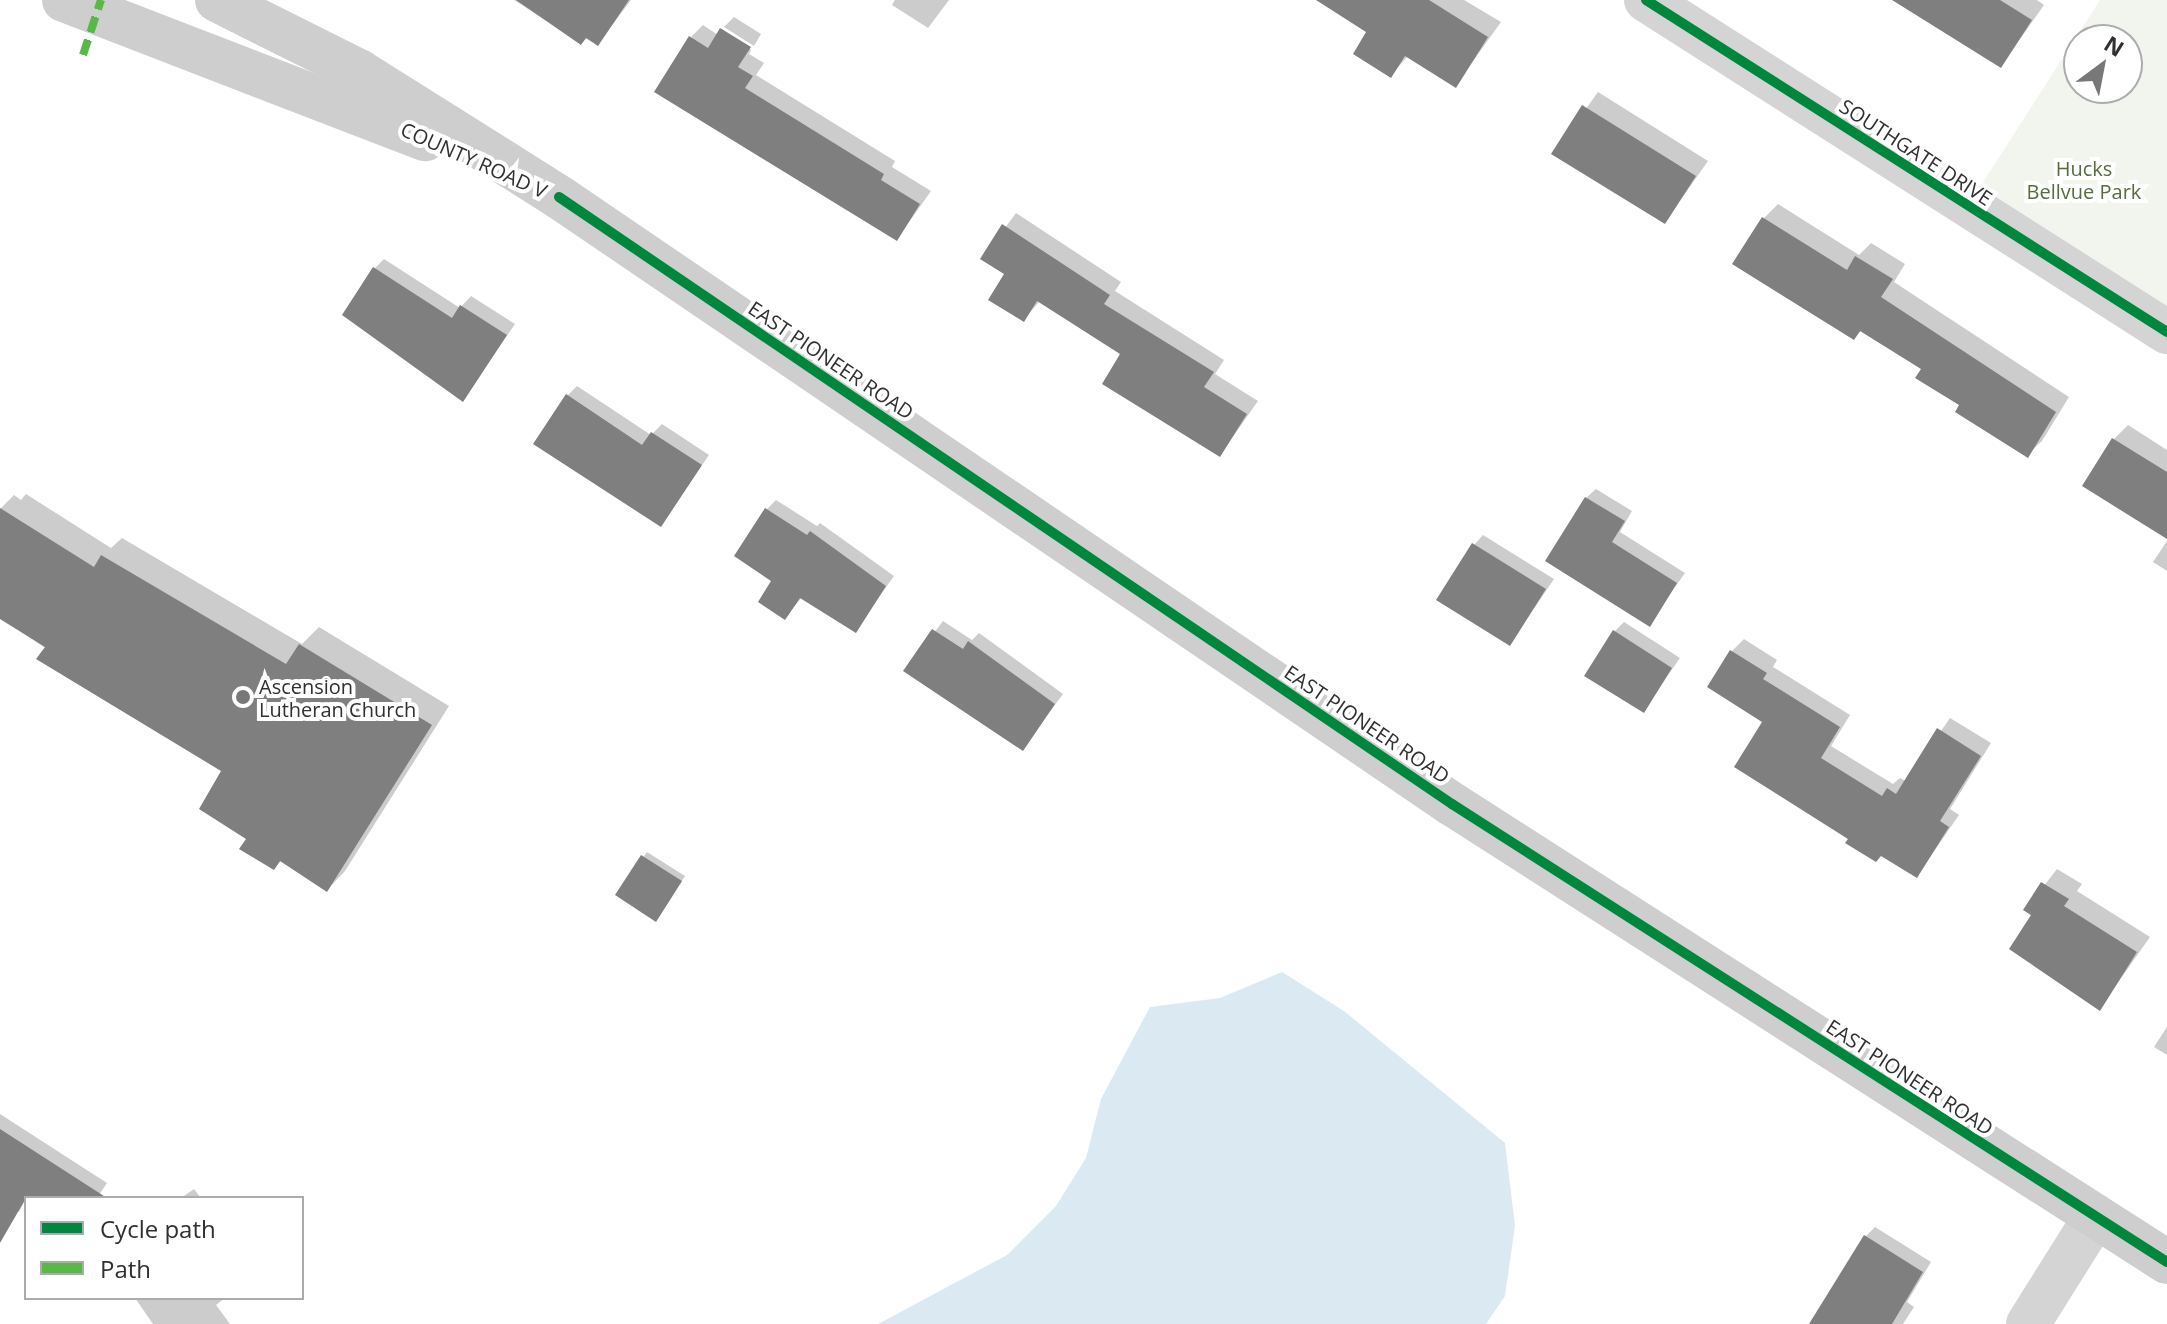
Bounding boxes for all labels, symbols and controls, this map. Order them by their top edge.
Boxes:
north arrow [2063,24,2143,104]
text: N [2099,28,2130,63]
street label: SOUTHGATE DRIVE [1835,94,1997,210]
street label: COUNTY ROAD V [397,117,551,203]
park label: Hucks Bellvue Park [2027,157,2141,204]
street label: EAST PIONEER ROAD [744,296,918,424]
street label: EAST PIONEER ROAD [1280,660,1454,788]
place label: Ascension Lutheran Church [259,674,416,721]
marker: Ascension Lutheran Church [234,688,252,706]
street label: EAST PIONEER ROAD [1822,1014,1998,1140]
legend [24,1196,304,1300]
text: Cycle path [100,1212,216,1245]
text: Path [100,1252,151,1285]

